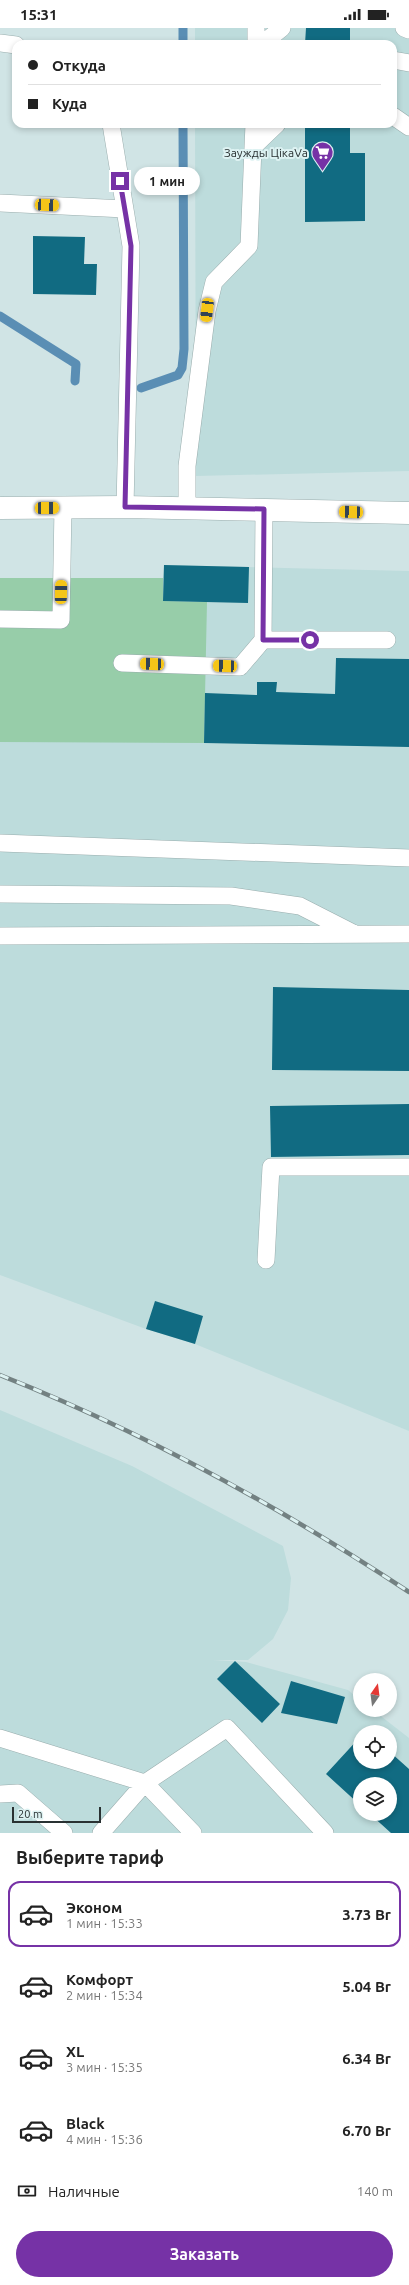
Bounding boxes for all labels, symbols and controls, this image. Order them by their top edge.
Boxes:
text: 15:31 [20,6,58,23]
text: Откуда [52,57,106,74]
text: Куда [52,95,87,112]
supermarket icon: Заужды ЦікаVа [310,140,336,173]
place label: Заужды ЦікаVа [224,146,308,159]
callout: 1 мин [134,167,200,195]
route end [111,172,129,190]
text: 1 мин [149,174,185,188]
car [35,198,59,212]
car [200,297,214,323]
car [35,502,59,514]
car [339,506,363,518]
car [55,580,67,604]
route start [301,631,319,649]
car [140,658,164,670]
car [213,660,237,672]
north arrow [353,1673,397,1717]
map controls [353,1673,397,1821]
button: locate [353,1725,397,1769]
button: layers [353,1777,397,1821]
scale bar [12,1805,101,1824]
text: 20 m [18,1808,42,1820]
text: Выберите тариф [16,1847,164,1867]
icon: car [18,1896,54,1932]
text: Эконом [66,1899,122,1916]
text: 3.73 Br [342,1906,391,1923]
text: 1 мин · 15:33 [66,1916,143,1930]
icon: car [18,1968,54,2004]
text: Комфорт [66,1971,133,1988]
text: 5.04 Br [342,1978,391,1995]
text: 2 мин · 15:34 [66,1988,143,2002]
icon: car [18,2040,54,2076]
text: XL [66,2043,84,2060]
text: 6.34 Br [342,2050,391,2067]
text: 3 мин · 15:35 [66,2060,143,2074]
icon: car [18,2112,54,2148]
text: Black [66,2115,105,2132]
text: 6.70 Br [342,2122,391,2139]
text: 4 мин · 15:36 [66,2132,143,2146]
icon: cash [16,2180,38,2202]
text: Наличные [48,2183,120,2200]
text: 140 m [357,2184,393,2198]
button: Заказать [16,2231,393,2277]

